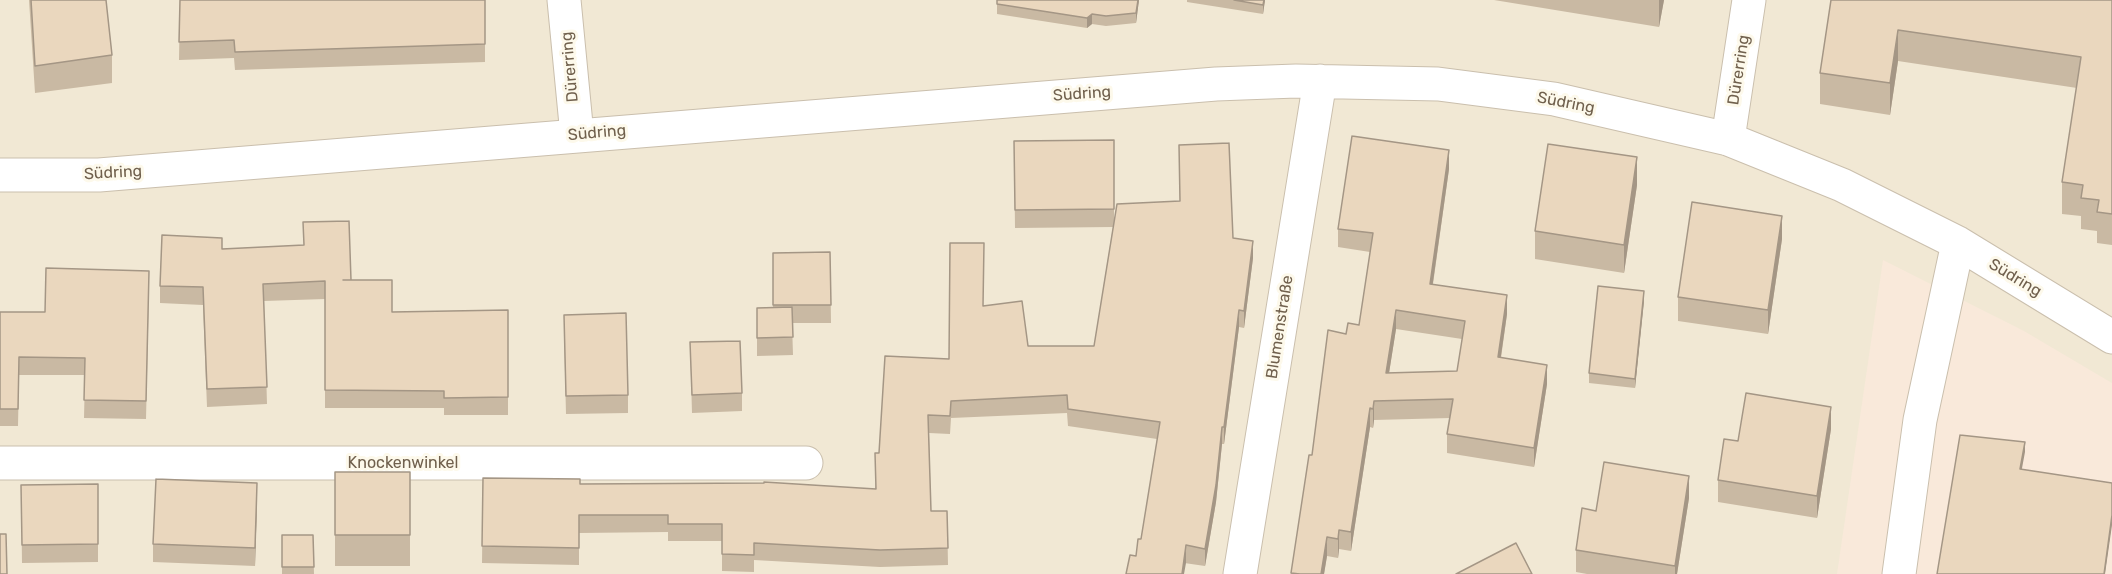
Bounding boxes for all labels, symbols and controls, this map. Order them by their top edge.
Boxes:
street label: Dürerring [557,31,583,103]
street label: Dürerring [1724,34,1754,106]
street label: Südring [1052,82,1112,106]
street label: Südring [1536,88,1596,118]
street label: Südring [567,121,627,145]
street label: Südring [83,162,143,184]
street label: Südring [1985,255,2045,301]
street label: Blumenstraße [1262,274,1298,380]
street label: Knockenwinkel [348,453,458,473]

